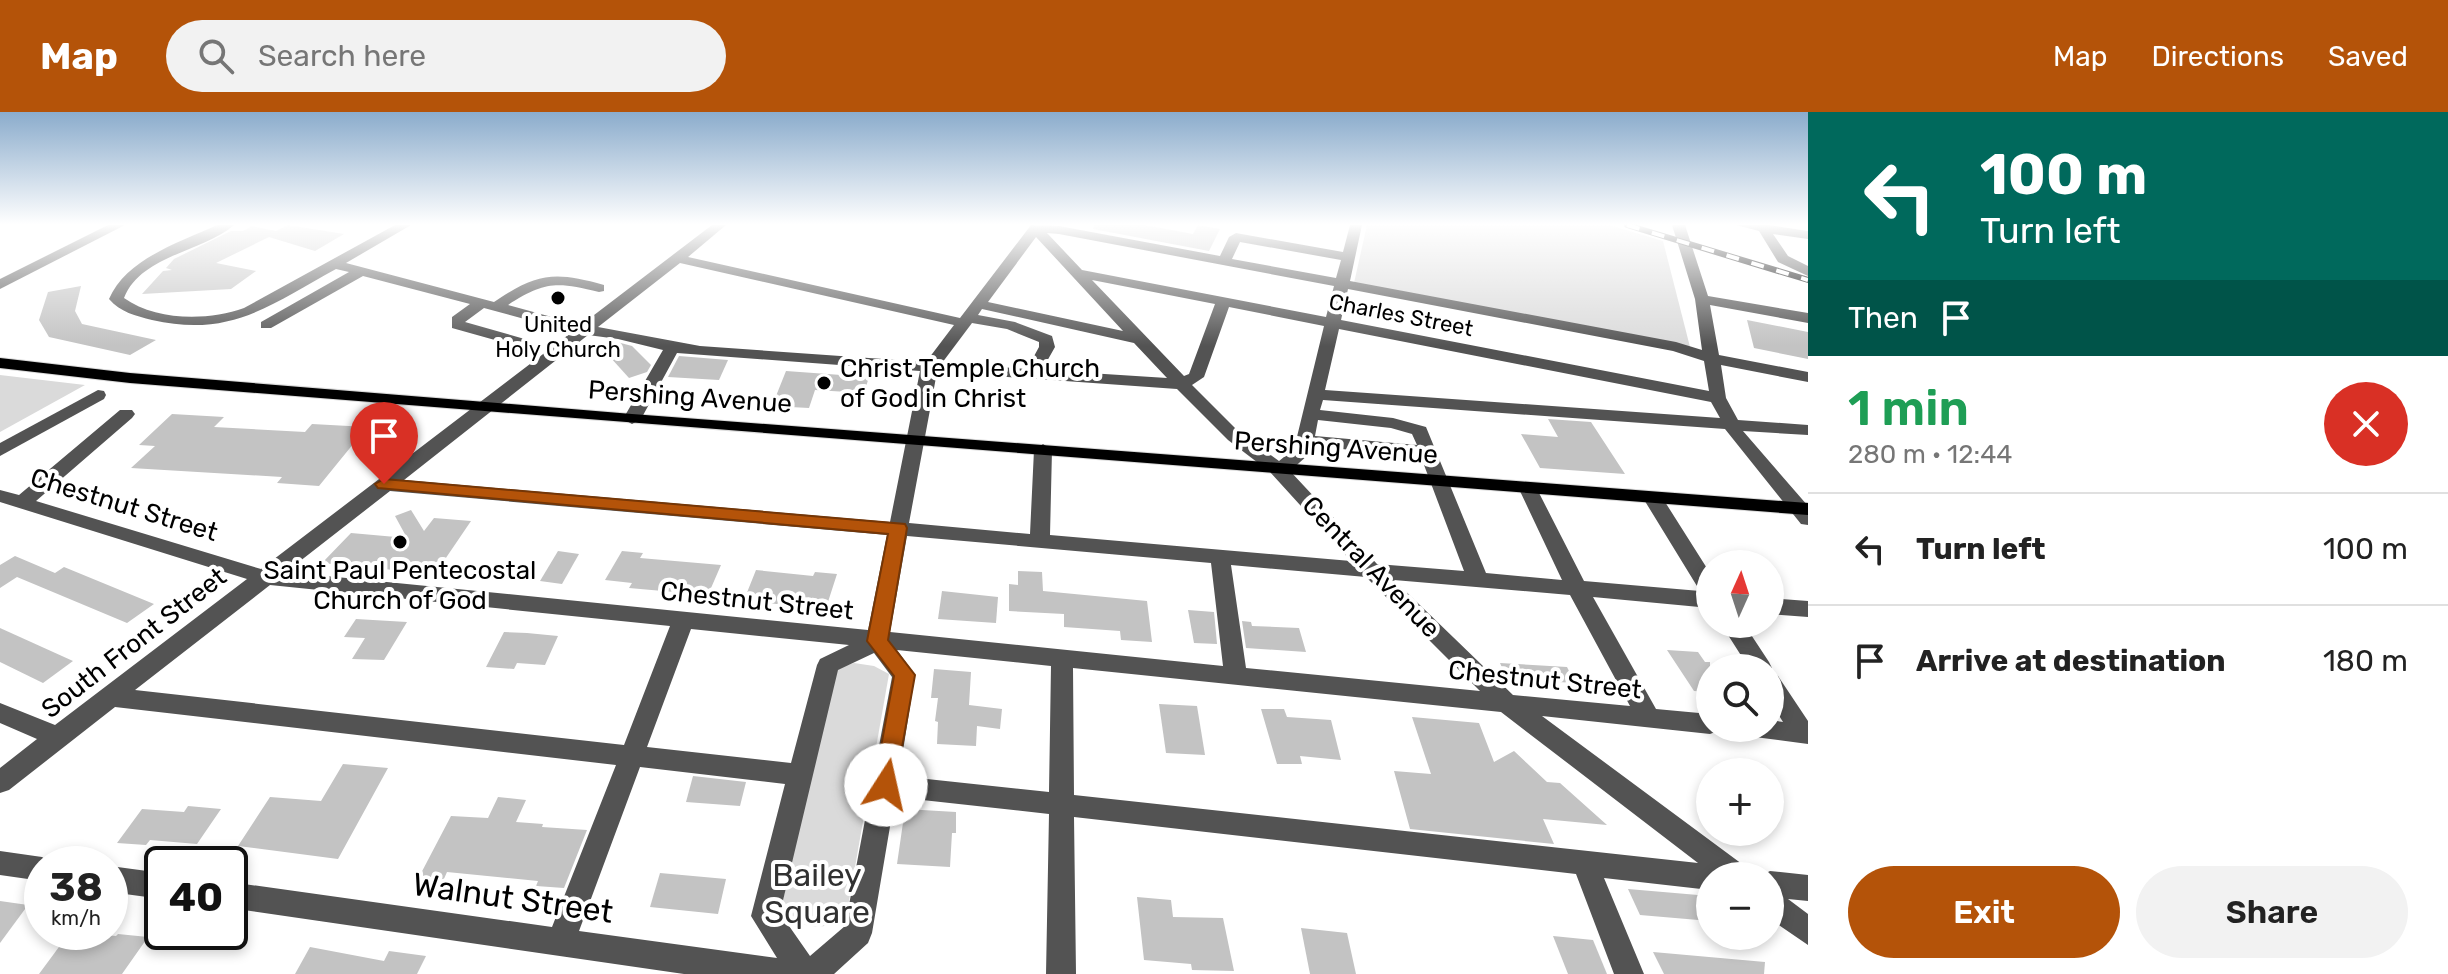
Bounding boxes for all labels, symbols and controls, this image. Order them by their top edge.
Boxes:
search box [166,20,726,92]
text: Map [40,33,118,79]
icon: search [194,34,238,78]
text: Search here [258,38,426,74]
text: Map [2053,40,2107,73]
text: Directions [2151,40,2284,73]
text: Saved [2328,40,2408,73]
text: 100 m [1980,142,2147,208]
icon: left [1848,144,1952,248]
text: Turn left [1980,209,2121,252]
street label: Charles Street [1327,288,1476,342]
marker: United Holy Church [549,289,567,307]
icon: arrive [1934,296,1978,340]
text: Then [1848,300,1918,336]
place label: United Holy Church [495,311,621,363]
place label: Christ Temple Church of God in Christ [840,353,1100,414]
street label: Pershing Avenue [587,374,793,420]
marker: Christ Temple Church of God in Christ [815,374,833,392]
text: 1 min [1848,380,1969,437]
button: close [2324,382,2408,466]
pin [350,402,418,484]
icon: arrive [362,414,406,458]
street label: Pershing Avenue [1233,425,1439,471]
text: 280 m · 12:44 [1848,439,2012,470]
street label: Chestnut Street [27,462,221,548]
street label: Central Avenue [1296,490,1446,644]
icon: left [1848,527,1892,571]
text: Turn left [1916,531,2046,567]
text: 100 m [2323,531,2408,567]
marker: Saint Paul Pentecostal Church of God [391,533,409,551]
north arrow [1696,550,1784,638]
map controls [1696,550,1784,950]
place label: Saint Paul Pentecostal Church of God [264,555,536,616]
street label: South Front Street [36,561,232,725]
street label: Chestnut Street [659,575,855,627]
icon: arrive [1848,639,1892,683]
text: Arrive at destination [1916,643,2226,679]
text: 180 m [2323,643,2408,679]
street label: Chestnut Street [1447,654,1643,706]
button: search [1696,654,1784,742]
position arrow [844,743,928,827]
button: + [1696,758,1784,846]
speed limit sign: 40 [144,846,248,950]
park label: Bailey Square [764,856,870,931]
button: − [1696,862,1784,950]
text: 38 [49,864,103,911]
street label: Walnut Street [410,865,616,931]
button: Exit [1848,866,2120,958]
button: Share [2136,866,2408,958]
text: km/h [51,906,101,930]

